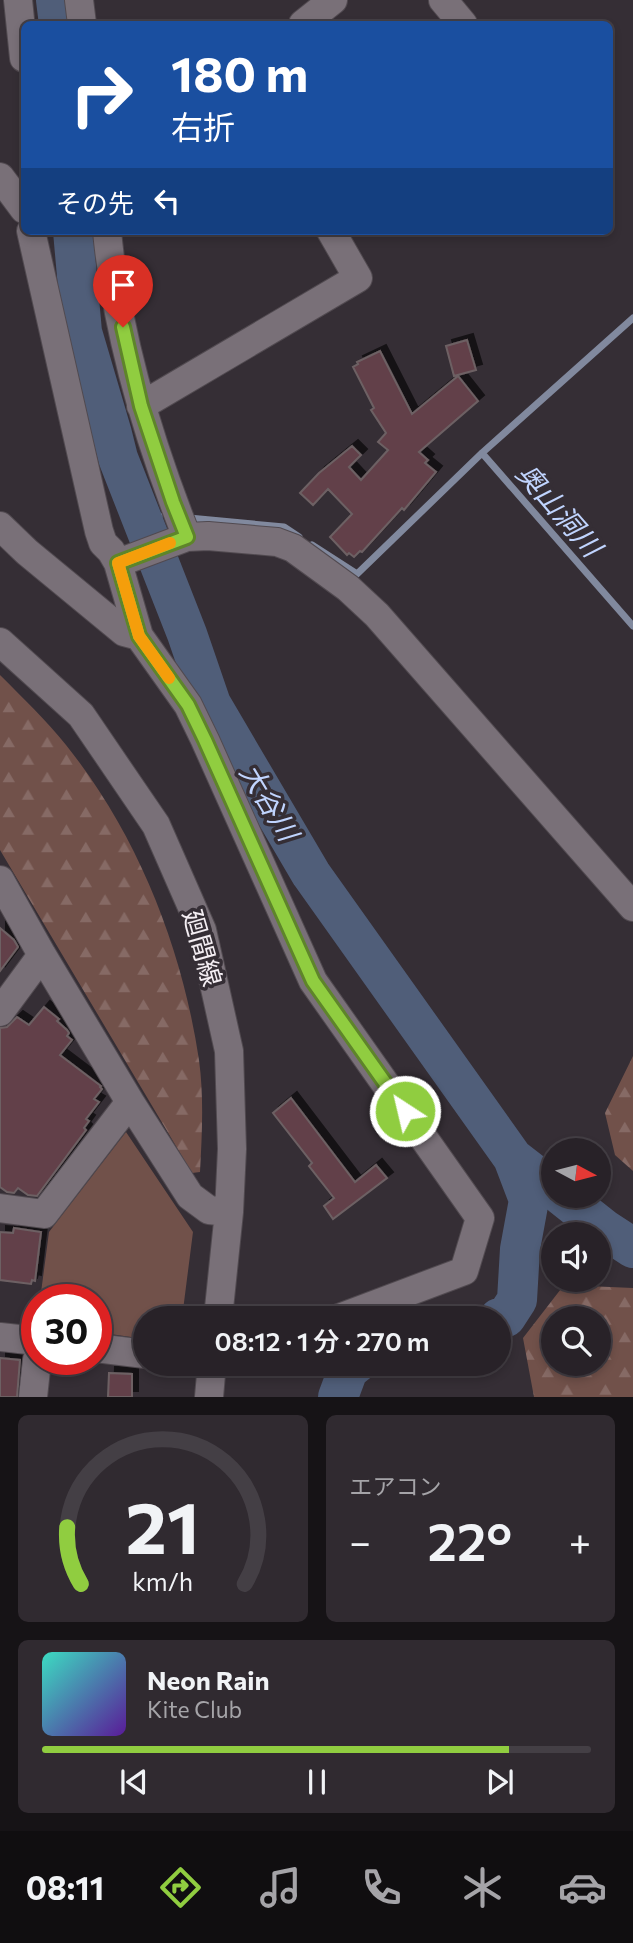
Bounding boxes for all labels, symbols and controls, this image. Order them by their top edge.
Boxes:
text: 180 m [171,42,308,102]
icon: right [56,49,147,140]
text: 右折 [171,106,235,146]
icon: left [148,182,186,220]
text: その先 [56,187,134,218]
pin [93,255,153,327]
icon: arrive [104,266,142,304]
water label: 奥山洞川 [510,456,611,565]
water label: 大谷川 [234,757,308,849]
street label: 廻間線 [178,906,229,989]
position arrow [368,1074,442,1148]
north arrow [541,1138,611,1208]
map controls [541,1138,611,1376]
button: sound [541,1222,611,1292]
speed limit sign: 30 [21,1284,112,1375]
button: search [541,1306,611,1376]
text: 08:12 · 1 分 · 270 m [215,1325,429,1356]
text: エアコン [350,1472,442,1500]
text: 21 [126,1481,200,1570]
text: 22° [428,1508,512,1572]
text: − [350,1517,371,1564]
text: + [569,1517,591,1564]
text: km/h [132,1566,193,1596]
text: Neon Rain [147,1664,270,1695]
text: Kite Club [147,1695,242,1723]
icon: previous [115,1763,153,1801]
icon: pause [298,1763,336,1801]
icon: next [481,1763,519,1801]
icon: directions [156,1863,205,1912]
icon: music [256,1863,305,1912]
icon: phone [357,1863,406,1912]
icon: climate [458,1863,507,1912]
icon: car [558,1863,607,1912]
text: 08:11 [26,1867,104,1907]

